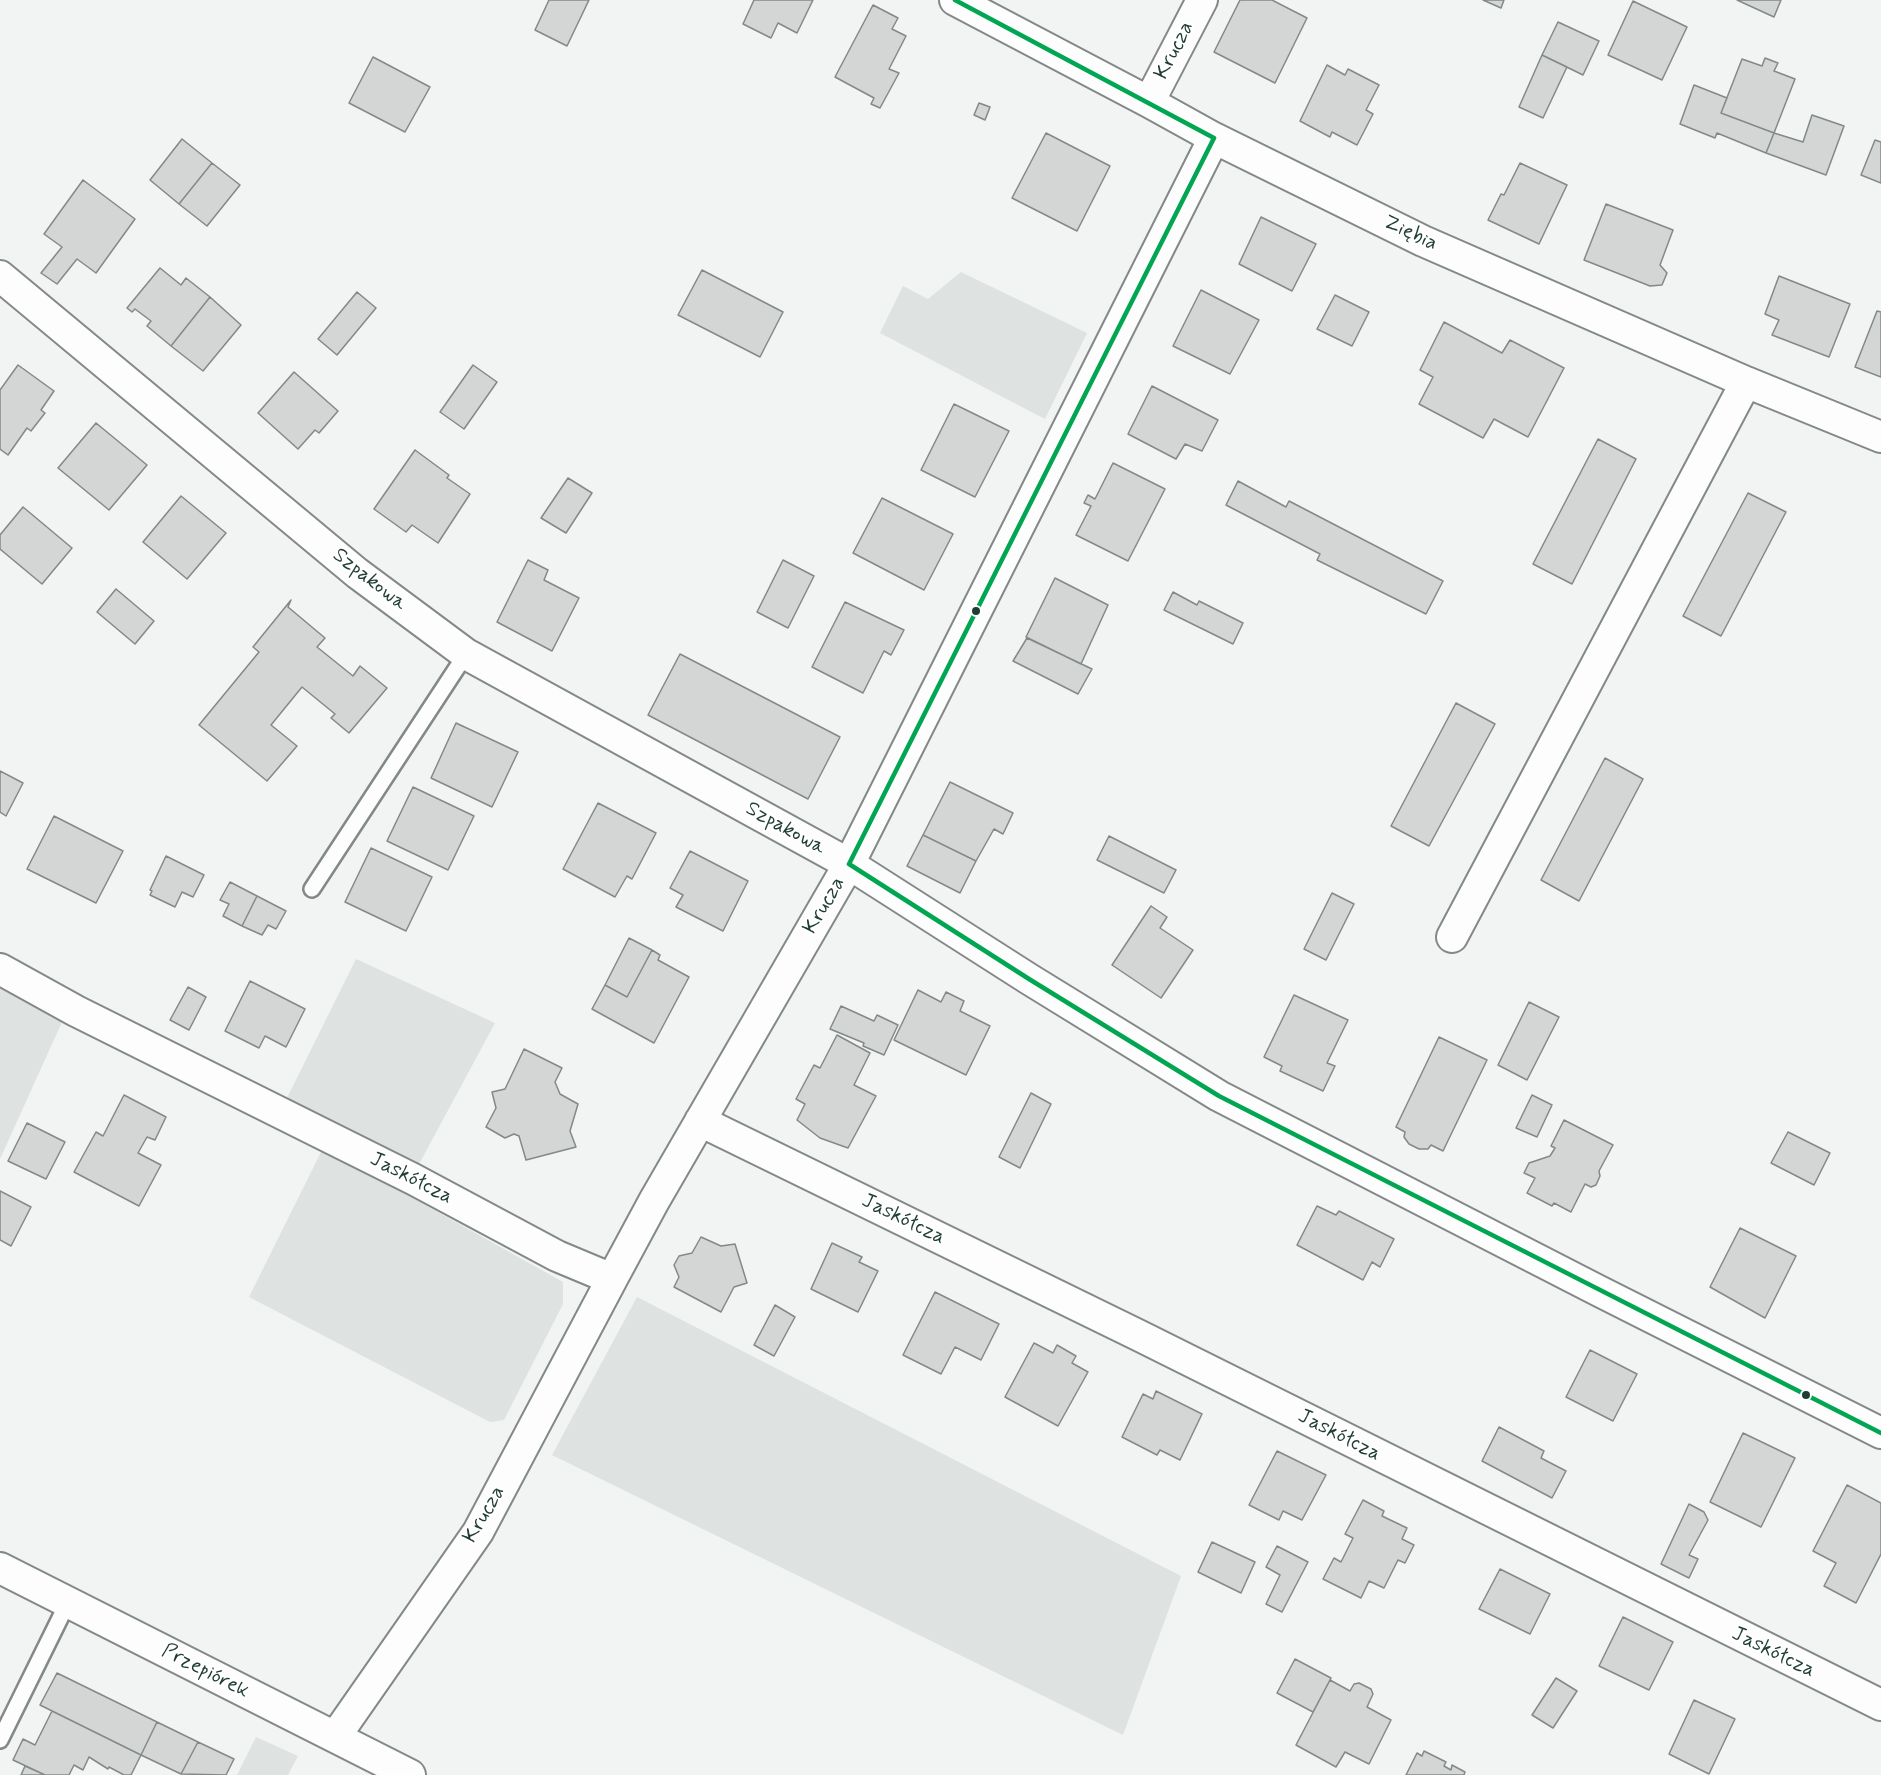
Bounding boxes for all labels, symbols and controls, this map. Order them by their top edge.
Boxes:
street label: Krucza [1150,18,1200,84]
street label: Ziębia [1379,211,1441,257]
street label: Szpakowa [327,543,411,617]
unlabelled marker [970,605,982,617]
street label: Szpakowa [741,797,829,861]
street label: Krucza [799,873,851,939]
street label: Jaskółcza [365,1147,457,1211]
street label: Jaskółcza [857,1189,949,1251]
unlabelled marker [1800,1389,1812,1401]
street label: Jaskółcza [1293,1404,1385,1468]
street label: Krucza [459,1482,511,1548]
street label: Jaskółcza [1727,1622,1819,1684]
street label: Przepiórek [157,1639,253,1705]

